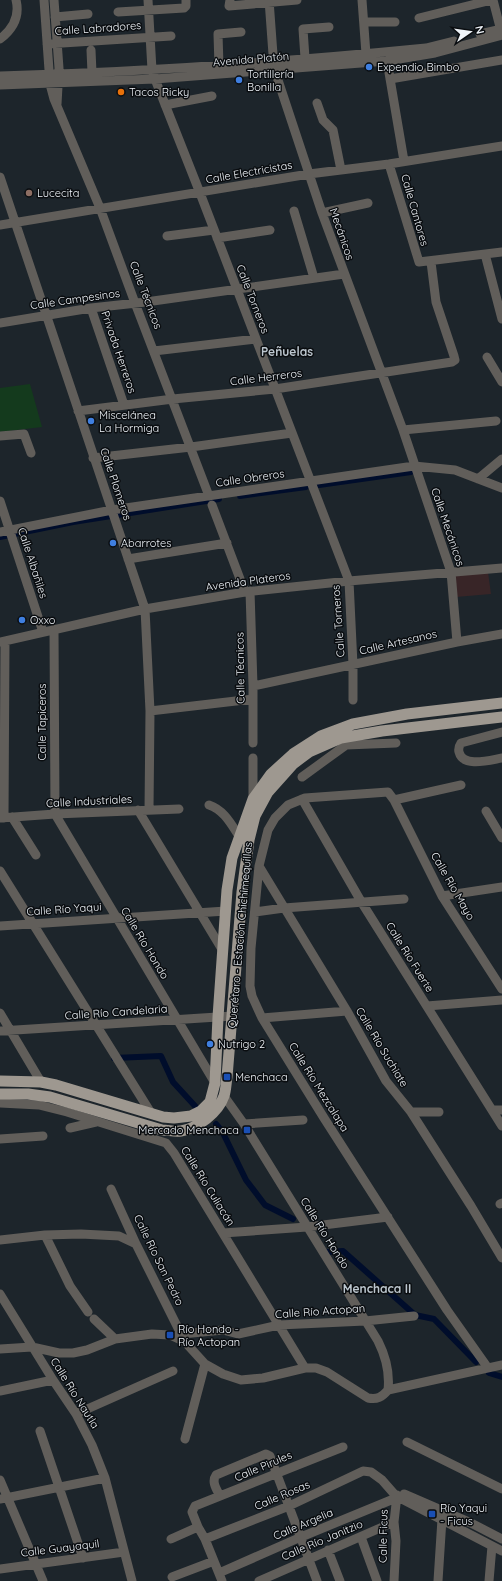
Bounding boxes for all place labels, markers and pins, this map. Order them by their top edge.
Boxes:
place label: Expendio Bimbo [377,60,460,74]
marker: Expendio Bimbo [364,62,374,72]
place label: Tortillería Bonilla [247,67,294,94]
marker: Tortillería Bonilla [234,75,244,85]
place label: Tacos Ricky [129,85,189,99]
marker: Tacos Ricky [116,87,126,97]
place label: Lucecita [37,186,79,200]
marker: Lucecita [24,188,34,198]
place label: Miscelánea La Hormiga [99,408,159,435]
marker: Miscelánea La Hormiga [86,416,96,426]
place label: Abarrotes [121,536,171,550]
marker: Abarrotes [108,538,118,548]
place label: Oxxo [30,613,56,627]
marker: Oxxo [17,615,27,625]
place label: Nutrigo 2 [218,1037,265,1051]
marker: Nutrigo 2 [205,1039,215,1049]
place label: Menchaca [235,1070,288,1084]
marker: Menchaca [222,1072,232,1082]
place label: Mercado Menchaca [138,1123,239,1137]
marker: Mercado Menchaca [242,1125,252,1135]
place label: Río Hondo - Río Actopan [178,1322,240,1349]
marker: Río Hondo - Río Actopan [165,1330,175,1340]
place label: Río Yaqui - Ficus [440,1501,487,1528]
marker: Río Yaqui - Ficus [427,1509,437,1519]

